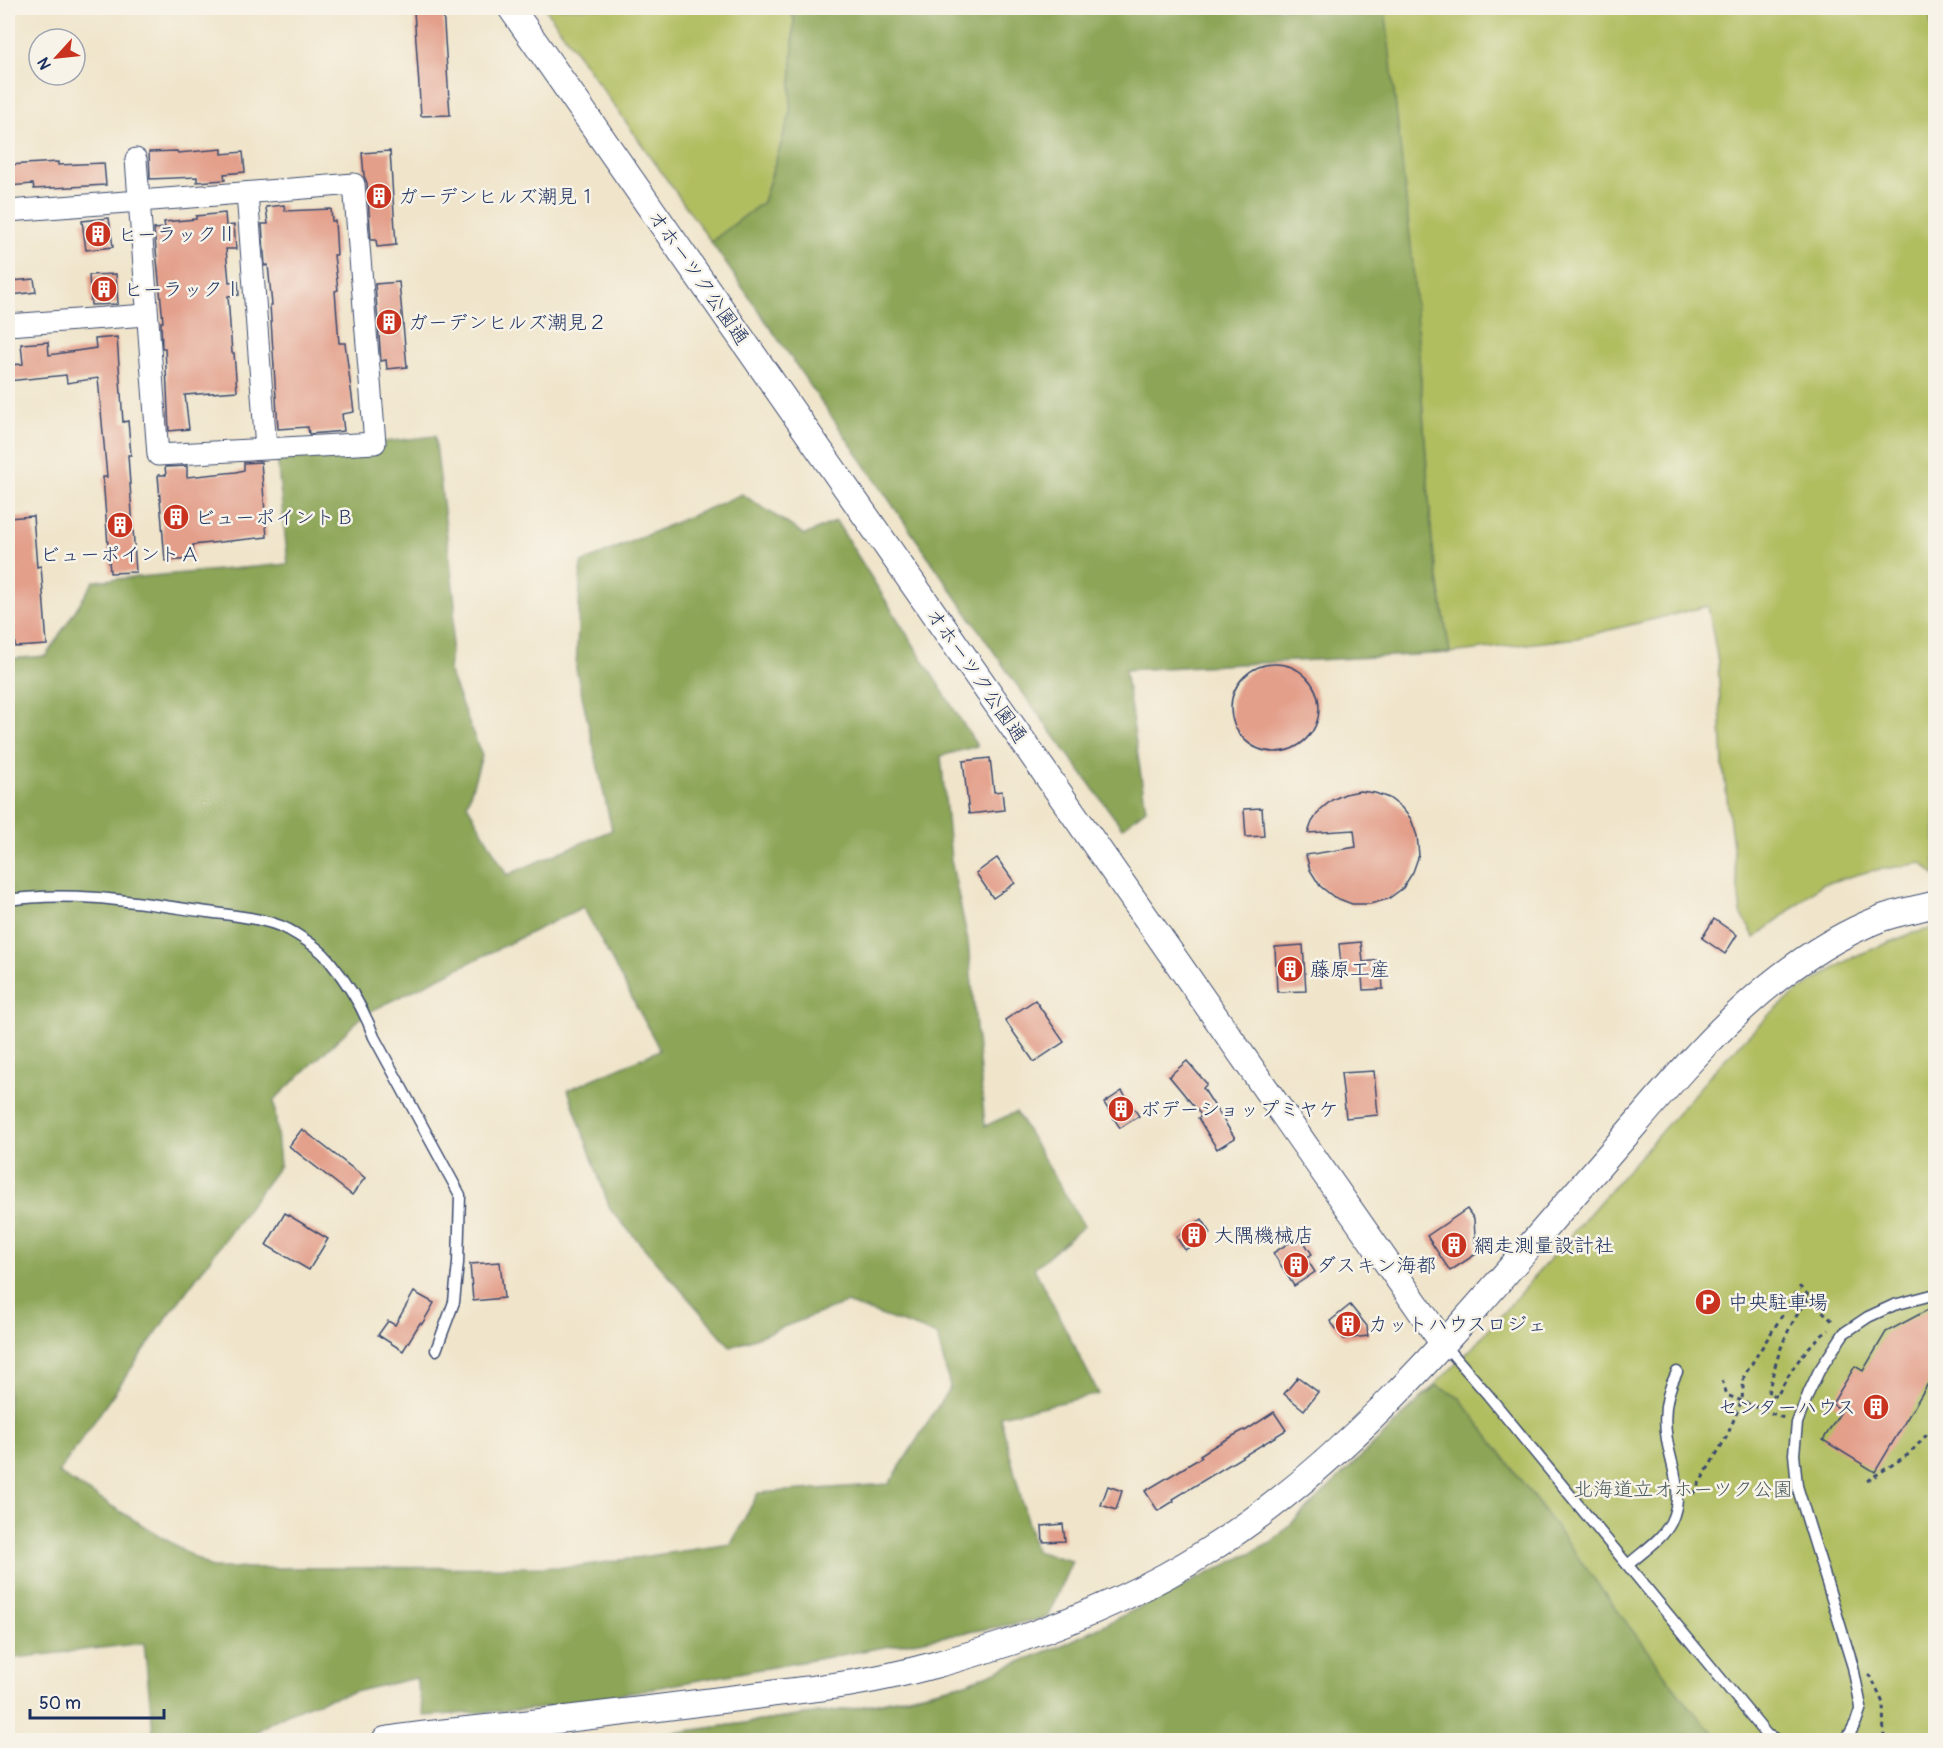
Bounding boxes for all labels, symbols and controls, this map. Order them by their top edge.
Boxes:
north arrow [27,27,87,87]
text: N [33,54,56,73]
building icon: ガーデンヒルズ潮見１ [364,181,394,211]
place label: ガーデンヒルズ潮見１ [398,184,598,209]
street label: オホーツク公園通 [643,205,755,350]
building icon: ヒーラックⅡ [83,219,113,249]
place label: ヒーラックⅡ [118,222,237,247]
building icon: ヒーラックⅠ [89,274,119,304]
place label: ヒーラックⅠ [124,277,243,302]
building icon: ガーデンヒルズ潮見２ [374,307,404,337]
place label: ガーデンヒルズ潮見２ [408,310,608,335]
building icon: ビューポイントＢ [161,502,191,532]
place label: ビューポイントＢ [195,505,355,530]
building icon: ビューポイントＡ [105,510,135,540]
place label: ビューポイントＡ [40,542,200,567]
street label: オホーツク公園通 [921,603,1033,748]
building icon: 藤原工産 [1275,954,1305,984]
place label: 藤原工産 [1310,957,1390,982]
building icon: ボデーショップミヤケ [1106,1094,1136,1124]
place label: ボデーショップミヤケ [1140,1097,1339,1122]
building icon: 大隅機械店 [1179,1220,1209,1250]
place label: 大隅機械店 [1214,1223,1314,1248]
building icon: 網走測量設計社 [1439,1230,1469,1260]
place label: 網走測量設計社 [1474,1233,1614,1258]
building icon: ダスキン海都 [1281,1250,1311,1280]
place label: ダスキン海都 [1316,1253,1436,1278]
parking icon: 中央駐車場 [1693,1287,1723,1317]
place label: 中央駐車場 [1728,1290,1828,1315]
building icon: カットハウスロジェ [1333,1309,1363,1339]
place label: カットハウスロジェ [1368,1312,1547,1337]
building icon: センターハウス [1861,1392,1891,1422]
place label: センターハウス [1718,1395,1856,1420]
park label: 北海道立オホーツク公園 [1573,1477,1793,1502]
scale bar [30,1682,164,1720]
text: 50 m [39,1692,81,1715]

